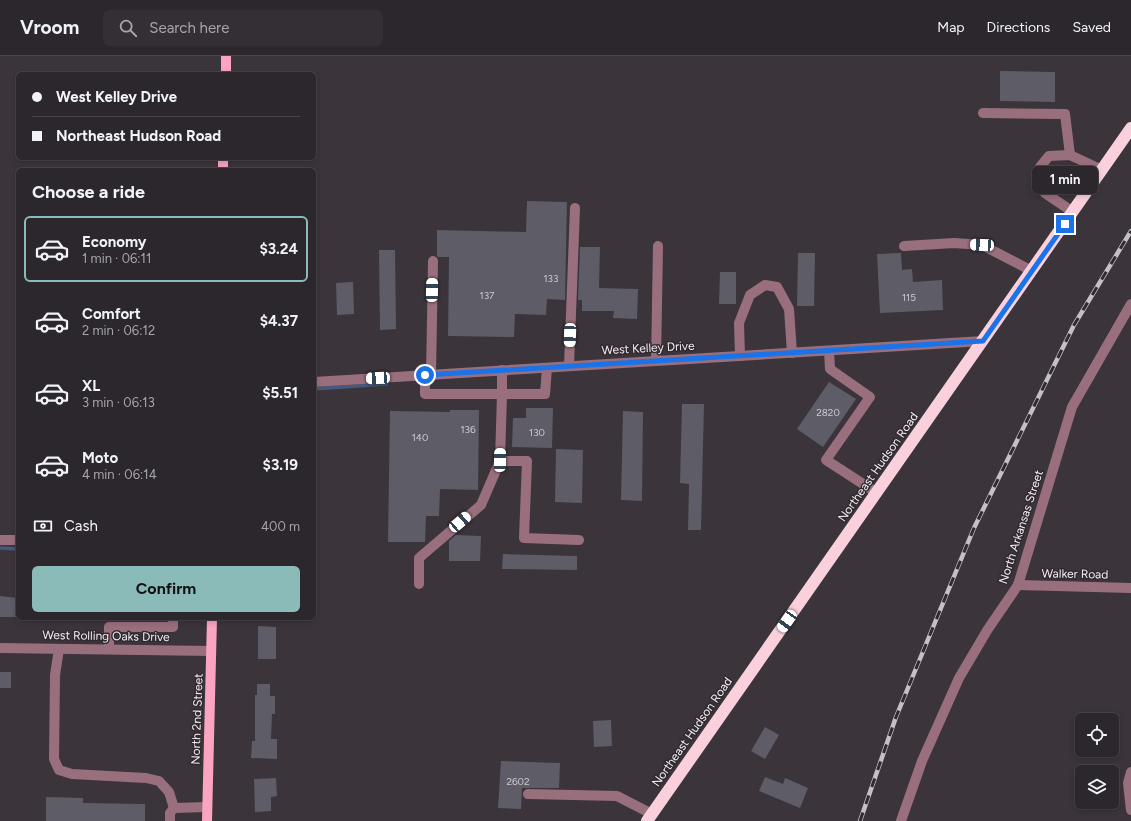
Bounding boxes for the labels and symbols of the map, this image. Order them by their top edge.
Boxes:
callout: 1 min [1032,166,1098,194]
route end [1056,215,1074,233]
car [970,238,994,252]
house number: 133 [543,272,559,285]
car [426,278,438,302]
house number: 137 [480,289,495,302]
house number: 115 [902,291,916,304]
car [564,323,576,347]
street label: West Kelley Drive [601,339,695,357]
route start [416,366,434,384]
car [366,371,390,385]
house number: 2820 [816,406,840,419]
street label: Northeast Hudson Road [835,410,921,524]
house number: 136 [460,423,476,436]
house number: 130 [529,426,545,439]
house number: 140 [412,431,428,444]
car [494,448,506,472]
street label: North Arkansas Street [996,468,1046,586]
car [447,510,473,534]
street label: Walker Road [1042,566,1108,582]
car [775,608,799,634]
street label: West Rolling Oaks Drive [42,628,170,644]
street label: North 2nd Street [188,673,206,765]
street label: Northeast Hudson Road [649,675,735,789]
house number: 2602 [506,775,530,788]

